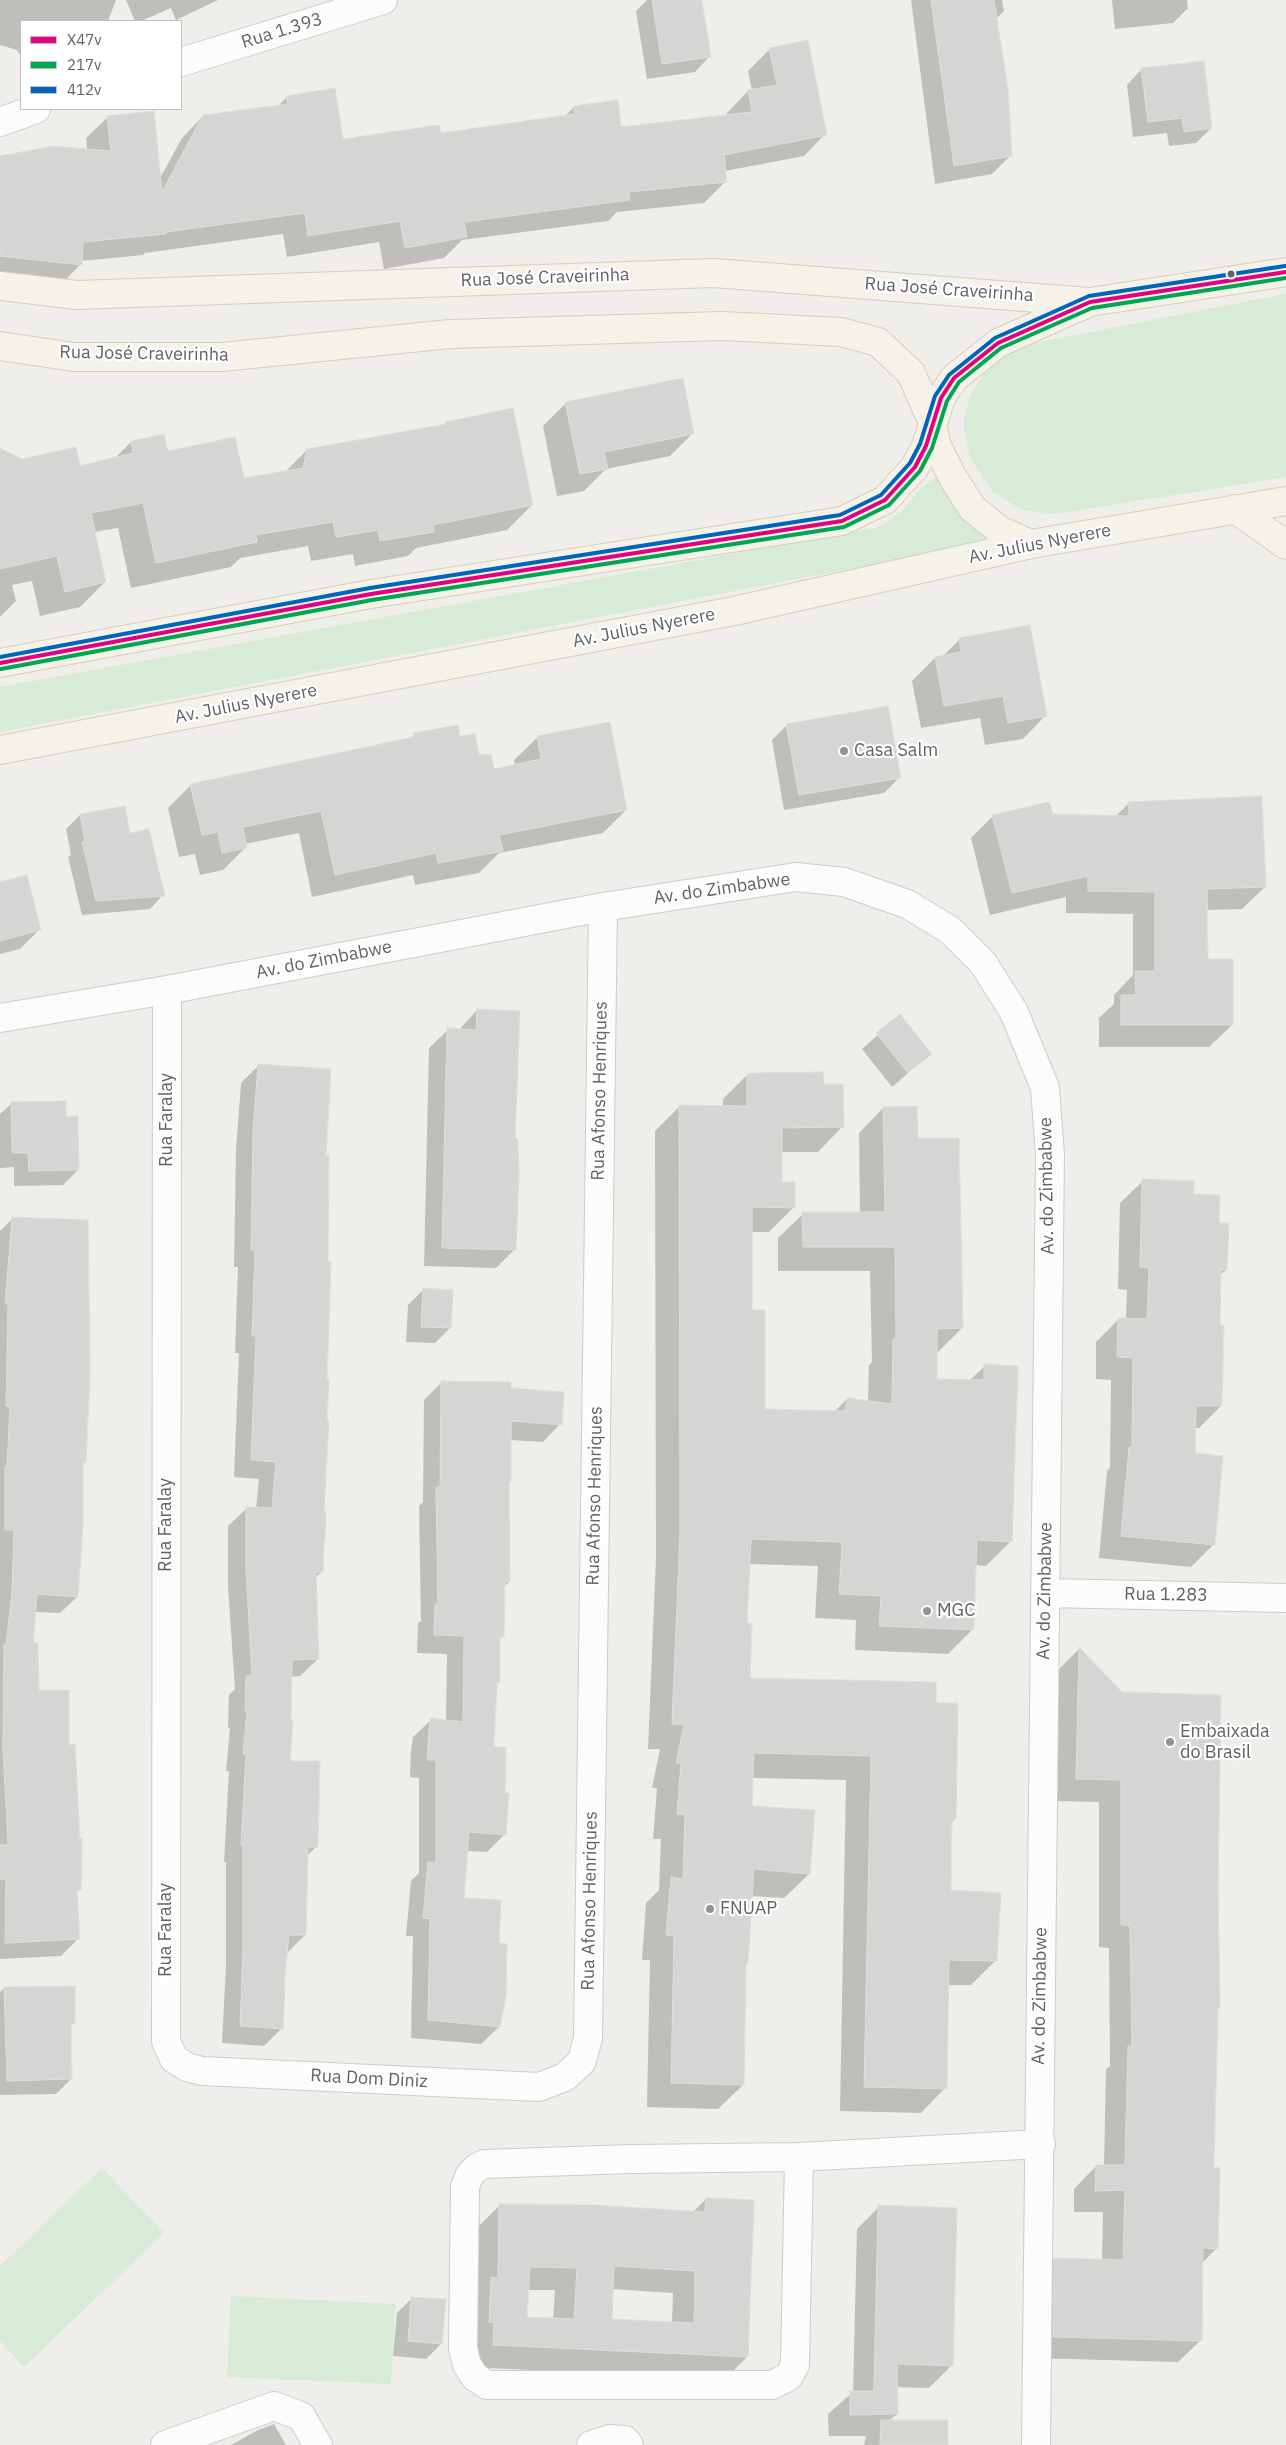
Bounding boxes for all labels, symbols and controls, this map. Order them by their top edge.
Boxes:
street label: Rua 1.393 [239,8,325,54]
legend [20,20,182,110]
text: X47v [67,30,102,49]
text: 217v [67,55,101,74]
text: 412v [67,80,101,99]
street label: Rua José Craveirinha [460,264,630,292]
unlabelled marker [1226,269,1236,279]
street label: Rua José Craveirinha [864,273,1034,307]
street label: Rua José Craveirinha [59,342,229,366]
street label: Av. Julius Nyerere [967,520,1113,568]
street label: Av. Julius Nyerere [571,604,717,652]
street label: Av. Julius Nyerere [173,680,319,728]
place label: Casa Salm [854,740,938,762]
marker: Casa Salm [838,745,850,757]
street label: Av. do Zimbabwe [652,869,792,909]
street label: Av. do Zimbabwe [254,936,394,984]
street label: Rua Afonso Henriques [588,1001,612,1181]
street label: Rua Faralay [156,1073,178,1167]
street label: Av. do Zimbabwe [1035,1117,1059,1255]
street label: Rua Afonso Henriques [583,1406,607,1586]
street label: Rua Faralay [155,1478,177,1572]
street label: Av. do Zimbabwe [1033,1522,1057,1660]
street label: Rua 1.283 [1124,1583,1208,1607]
place label: MGC [937,1600,975,1622]
marker: MGC [921,1605,933,1617]
place label: Embaixada do Brasil [1180,1721,1270,1764]
marker: Embaixada do Brasil [1164,1736,1176,1748]
street label: Rua Afonso Henriques [578,1811,602,1991]
street label: Rua Faralay [155,1883,177,1977]
place label: FNUAP [720,1898,777,1920]
marker: FNUAP [704,1903,716,1915]
street label: Av. do Zimbabwe [1028,1927,1052,2065]
street label: Rua Dom Diniz [310,2065,428,2093]

